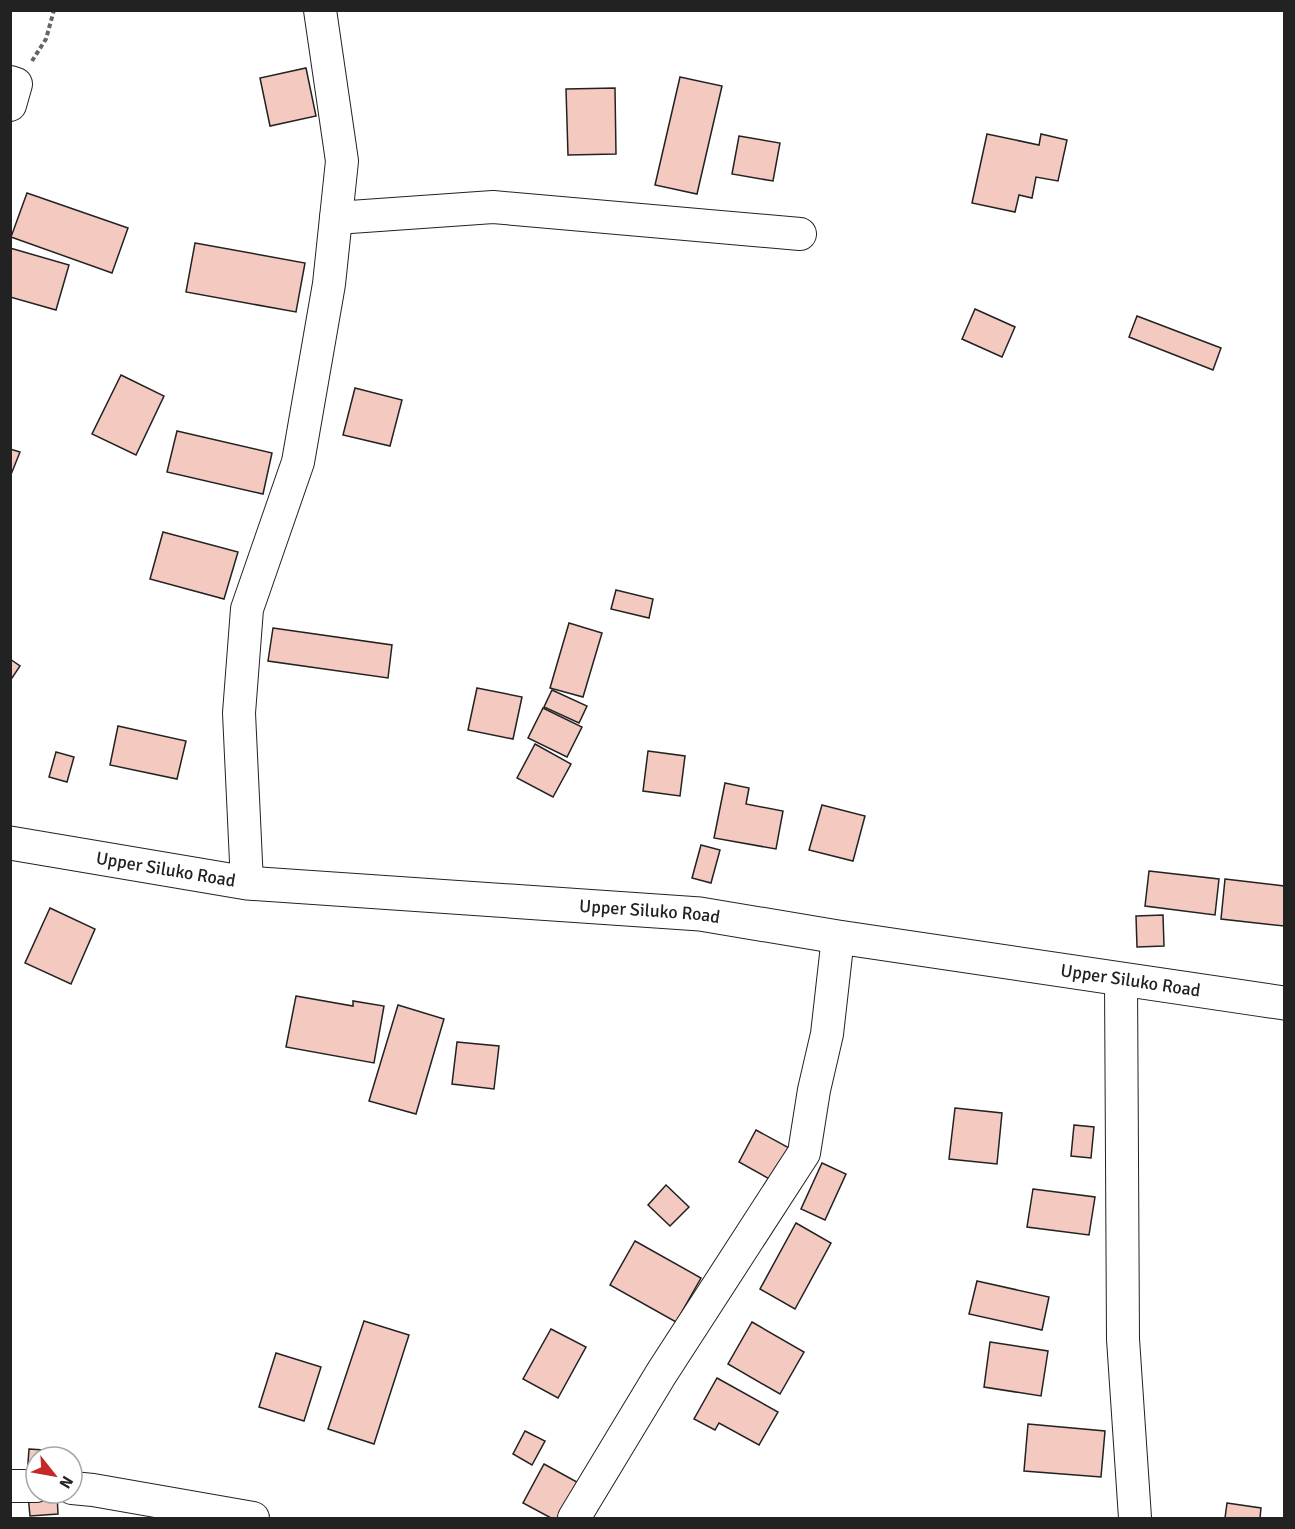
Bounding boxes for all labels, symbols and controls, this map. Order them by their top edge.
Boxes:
street label: Upper Siluko Road [94,847,237,892]
street label: Upper Siluko Road [579,895,722,928]
street label: Upper Siluko Road [1059,959,1202,1001]
north arrow [24,1445,84,1505]
text: N [55,1472,77,1492]

